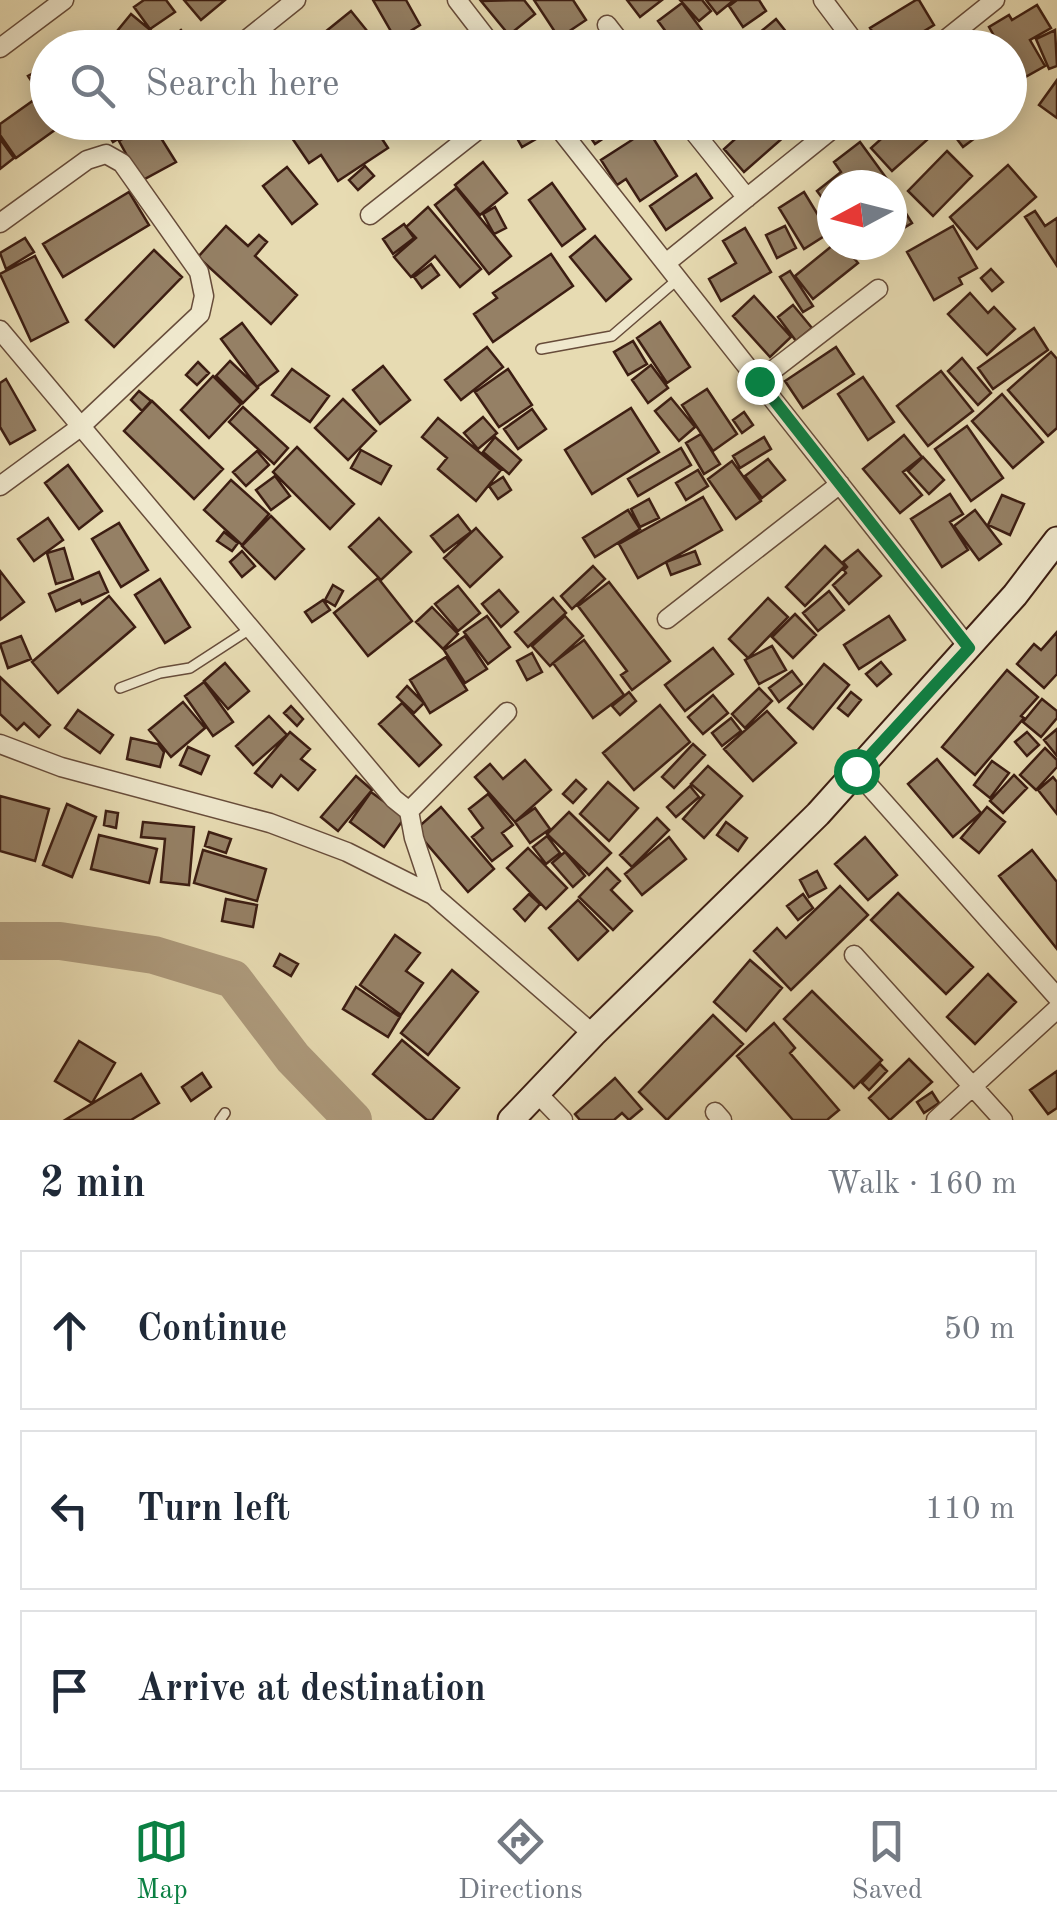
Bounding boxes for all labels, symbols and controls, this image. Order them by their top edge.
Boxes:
search box [30,30,1027,140]
icon: search [65,58,120,113]
text: Search here [145,66,340,104]
north arrow [817,170,907,260]
route end [737,359,783,405]
route start [834,749,880,795]
text: 2 min [40,1164,146,1206]
text: Walk · 160 m [827,1169,1017,1201]
icon: ahead [42,1303,97,1358]
text: Continue [137,1311,287,1349]
text: 50 m [944,1314,1015,1346]
icon: left [42,1483,97,1538]
text: Turn left [137,1491,290,1529]
text: 110 m [925,1494,1015,1526]
icon: arrive [42,1663,97,1718]
text: Arrive at destination [137,1671,486,1709]
tab: Map [134,1814,189,1909]
tab: Directions [458,1814,583,1909]
tab: Saved [851,1814,923,1909]

